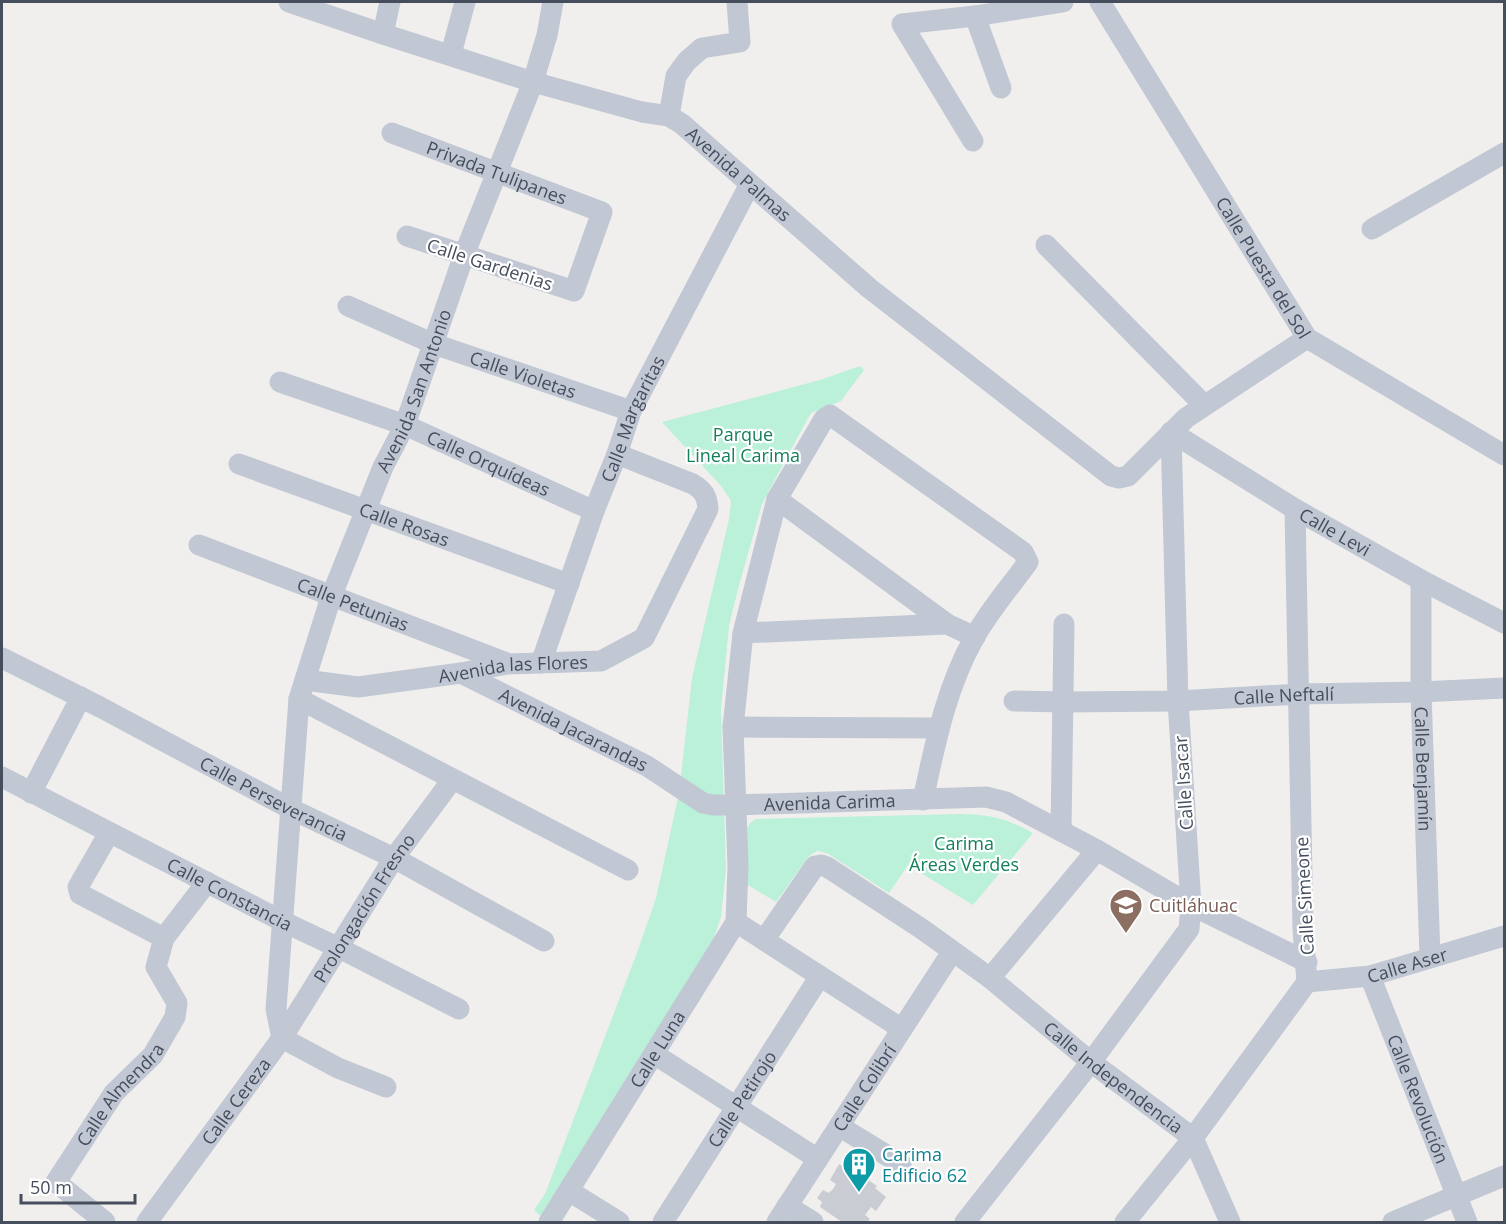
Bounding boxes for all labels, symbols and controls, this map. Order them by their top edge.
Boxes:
street label: Avenida Palmas [681,121,797,227]
street label: Privada Tulipanes [423,135,570,210]
street label: Calle Puesta del Sol [1211,192,1316,343]
street label: Calle Gardenias [424,232,556,296]
street label: Avenida San Antonio [370,306,456,476]
street label: Calle Violetas [467,345,579,403]
street label: Calle Margaritas [595,351,670,486]
park label: Parque Lineal Carima [686,422,800,467]
street label: Calle Orquídeas [423,425,554,501]
street label: Calle Rosas [356,497,453,552]
street label: Calle Levi [1295,502,1375,561]
street label: Calle Petunias [294,572,412,636]
street label: Avenida las Flores [437,649,588,688]
street label: Calle Neftalí [1233,681,1335,710]
street label: Avenida Jacarandas [495,682,652,777]
street label: Calle Benjamín [1410,706,1438,832]
street label: Calle Isacar [1168,734,1198,831]
street label: Calle Perseverancia [196,751,352,846]
street label: Avenida Carima [763,788,896,816]
street label: Prolongación Fresno [308,828,420,987]
park label: Carima Áreas Verdes [909,831,1019,876]
street label: Calle Simeone [1289,836,1319,956]
street label: Calle Constancia [163,852,296,936]
school or university icon: Cuitláhuac [1108,887,1144,934]
place label: Cuitláhuac [1149,893,1238,917]
street label: Calle Aser [1364,941,1451,988]
street label: Calle Luna [624,1006,690,1092]
street label: Calle Independencia [1039,1016,1188,1139]
street label: Calle Revolución [1382,1031,1455,1167]
street label: Calle Almendra [71,1039,169,1151]
street label: Calle Colibrí [827,1039,901,1136]
street label: Calle Petirojo [702,1046,781,1152]
street label: Calle Cereza [196,1053,276,1150]
place label: Carima Edificio 62 [882,1142,967,1187]
building icon: Carima Edificio 62 [841,1146,877,1193]
scale bar [21,1167,135,1205]
text: 50 m [30,1175,72,1199]

